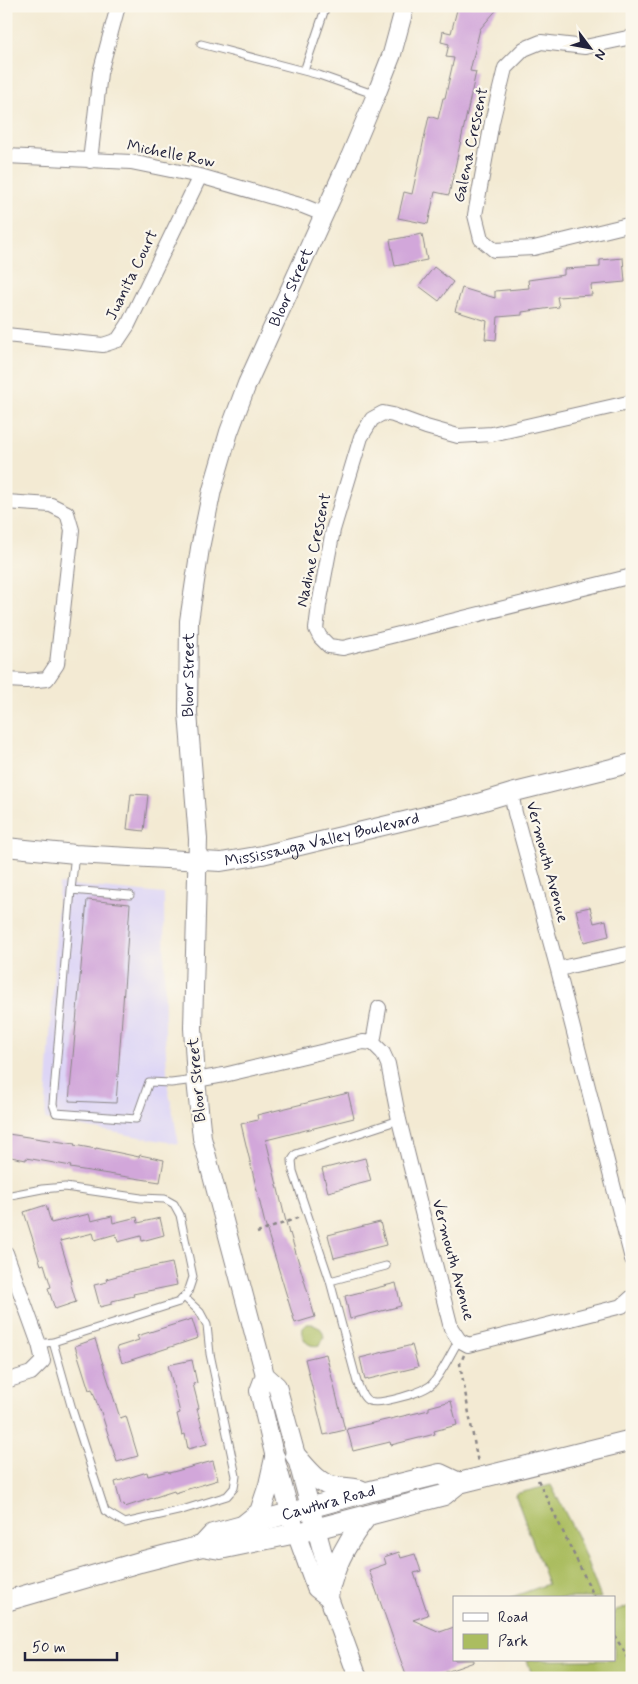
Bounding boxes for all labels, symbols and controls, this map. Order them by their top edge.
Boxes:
north arrow [566,22,616,72]
text: N [590,46,610,63]
street label: Galena Crescent [449,85,494,204]
street label: Michelle Row [125,135,217,173]
street label: Juanita Court [101,226,163,324]
street label: Bloor Street [264,244,318,330]
street label: Nadine Crescent [292,490,336,609]
street label: Bloor Street [177,632,199,717]
street label: Vermouth Avenue [521,799,573,925]
street label: Mississauga Valley Boulevard [223,807,421,872]
street label: Bloor Street [183,1036,211,1123]
street label: Vermouth Avenue [427,1197,479,1323]
street label: Cawthra Road [279,1480,378,1525]
legend [453,1596,616,1662]
text: Road [498,1608,528,1628]
scale bar [25,1629,118,1661]
text: Park [498,1632,528,1652]
text: 50 m [32,1638,66,1658]

